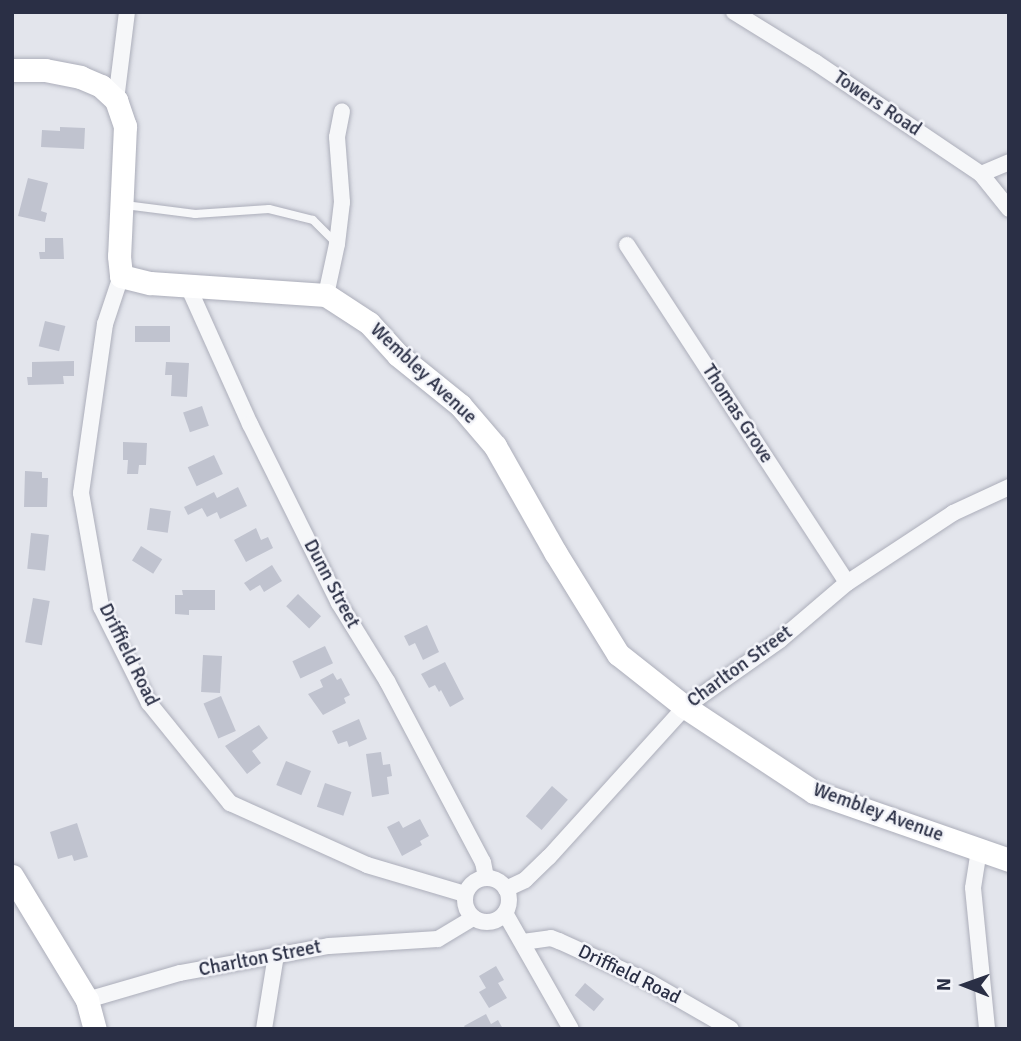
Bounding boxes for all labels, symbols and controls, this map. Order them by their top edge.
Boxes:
street label: Towers Road [829,66,925,142]
street label: Wembley Avenue [365,319,481,429]
street label: Thomas Grove [697,360,777,468]
street label: Dunn Street [298,536,364,632]
street label: Driffield Road [93,600,163,710]
street label: Charlton Street [683,621,797,713]
street label: Wembley Avenue [810,779,946,847]
street label: Charlton Street [197,936,323,982]
street label: Driffield Road [574,940,684,1010]
north arrow [930,950,1000,1020]
text: N [932,978,956,991]

